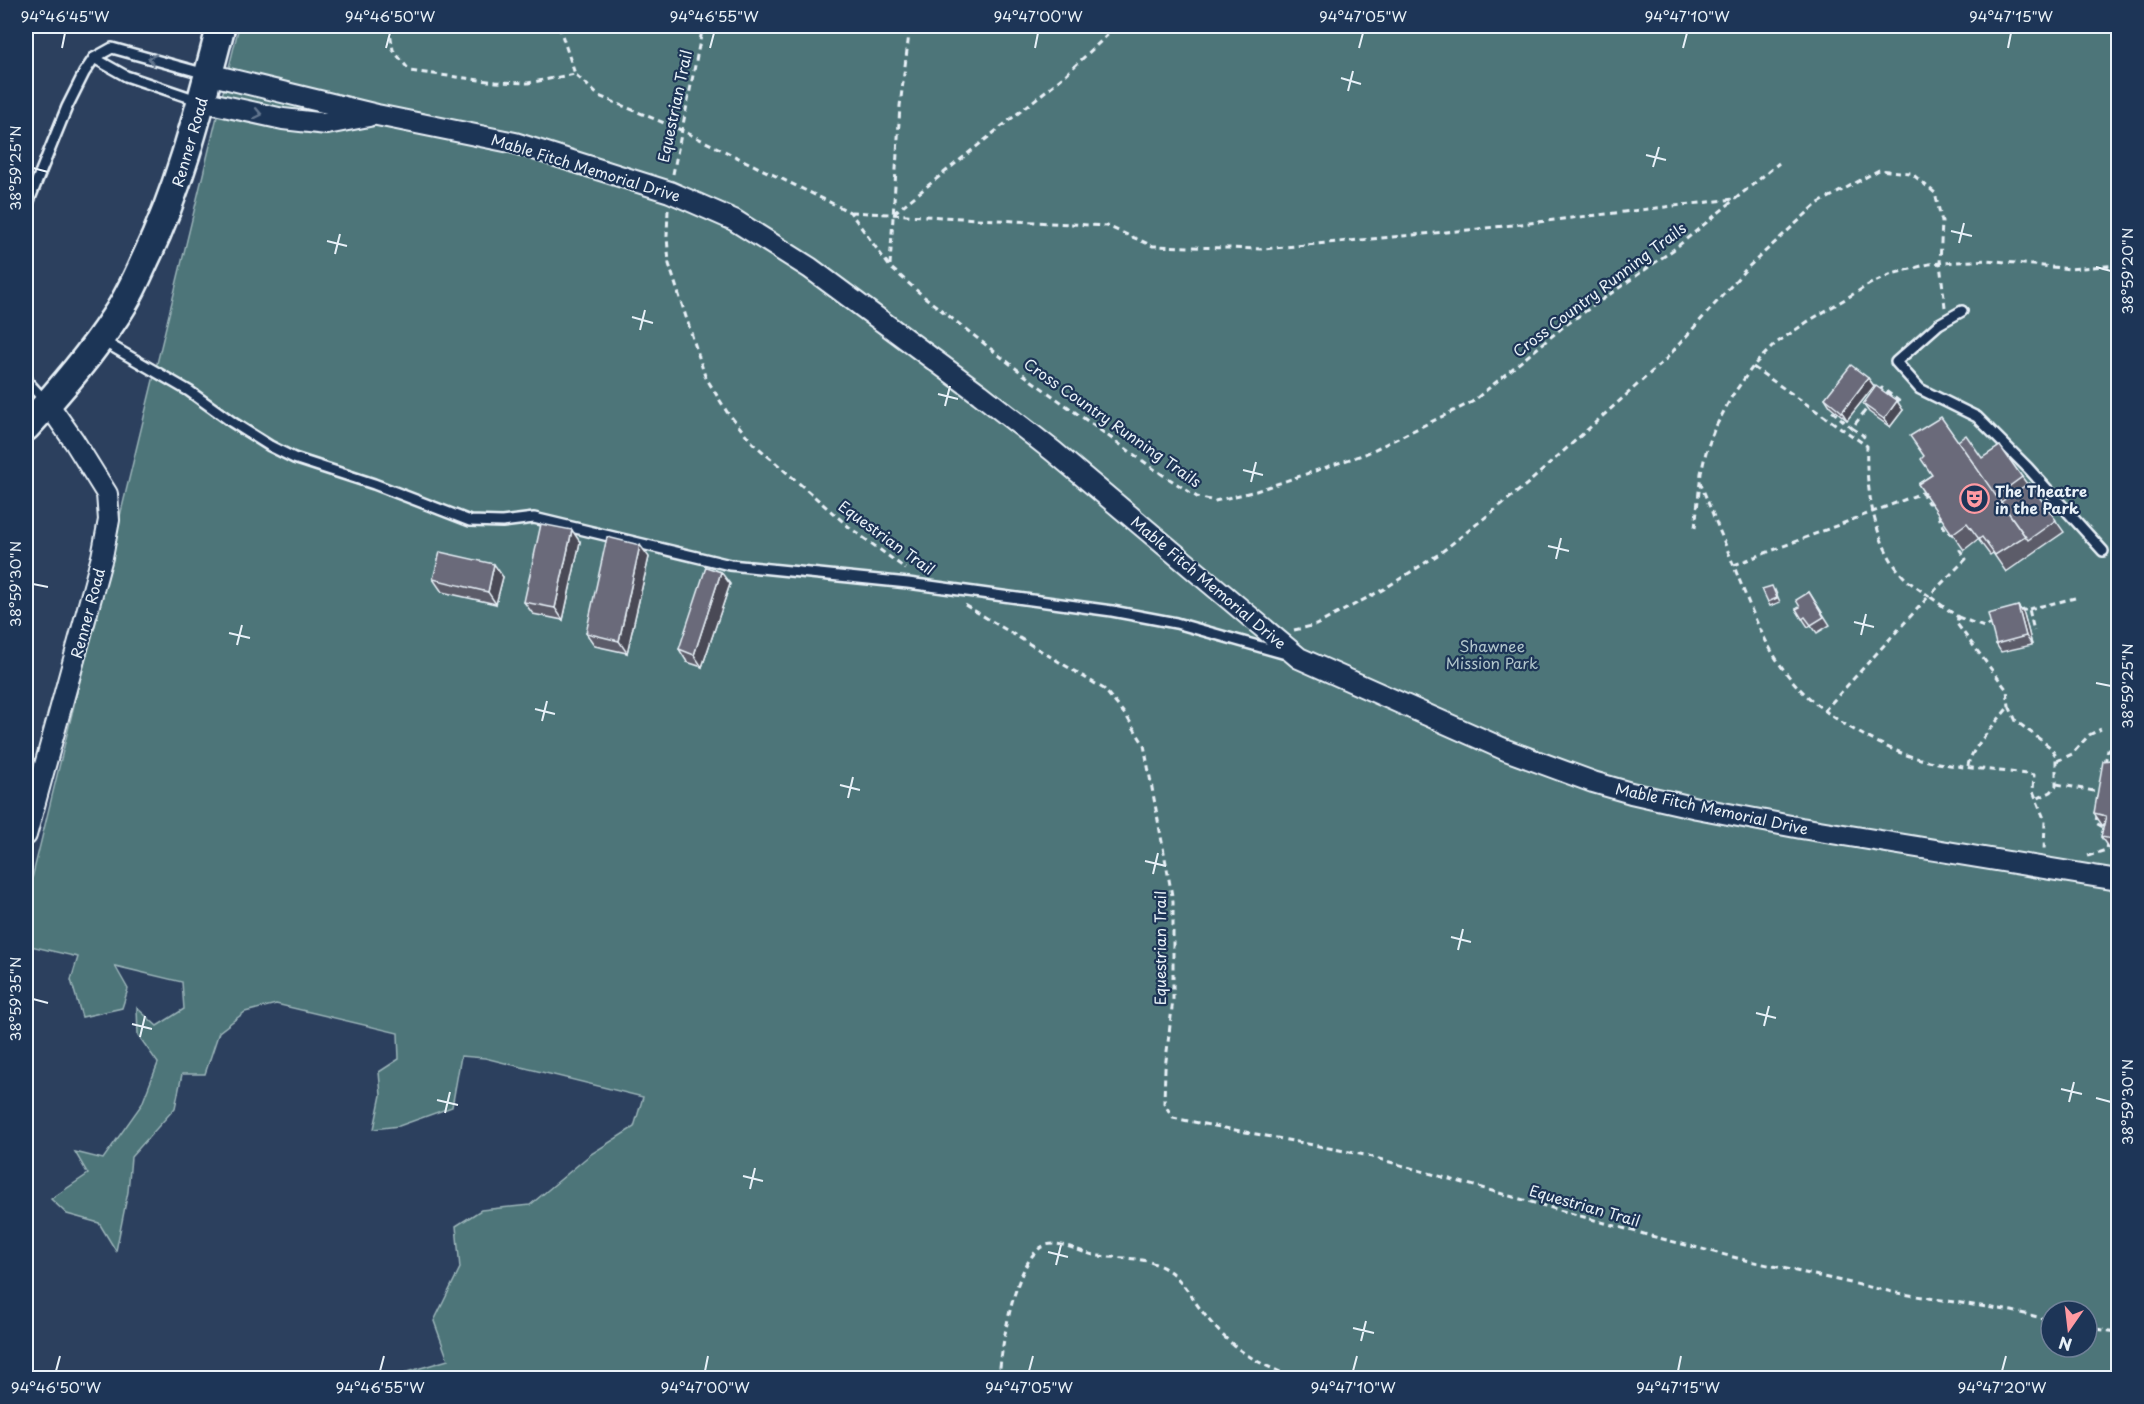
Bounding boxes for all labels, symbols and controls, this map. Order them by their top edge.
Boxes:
text: 94°46'45"W [20,4,110,27]
text: 94°46'50"W [345,4,436,27]
text: 94°46'55"W [669,4,759,27]
text: 94°47'00"W [993,4,1083,27]
text: 94°47'05"W [1319,4,1408,27]
text: 94°47'10"W [1644,4,1730,27]
text: 94°47'15"W [1969,4,2054,27]
street label: Equestrian Trail [651,48,697,164]
one-way arrow [147,53,157,66]
street label: Renner Road [165,94,213,190]
one-way arrow [253,106,263,119]
text: 38°59'25"N [3,125,26,211]
street label: Mable Fitch Memorial Drive [489,127,683,207]
street label: Cross Country Running Trails [1507,216,1691,362]
text: 38°59'20"N [2115,228,2138,314]
street label: Cross Country Running Trails [1020,352,1207,492]
place label: The Theatre in the Park [1995,479,2087,519]
theatre icon: The Theatre in the Park [1958,483,1990,515]
street label: Equestrian Trail [834,494,940,580]
street label: Mable Fitch Memorial Drive [1126,510,1292,654]
text: 38°59'30"N [3,541,26,627]
street label: Renner Road [64,565,110,661]
park label: Shawnee Mission Park [1446,634,1538,674]
text: 38°59'25"N [2115,643,2138,729]
street label: Mable Fitch Memorial Drive [1613,776,1811,840]
street label: Equestrian Trail [1148,891,1171,1005]
text: 38°59'35"N [3,957,26,1041]
text: 38°59'30"N [2115,1059,2138,1145]
street label: Equestrian Trail [1527,1178,1643,1232]
north arrow [2039,1299,2099,1359]
text: N [2056,1331,2074,1358]
text: 94°46'50"W [11,1375,102,1398]
text: 94°46'55"W [335,1375,425,1398]
text: 94°47'00"W [660,1375,750,1398]
text: 94°47'05"W [985,1375,1074,1398]
text: 94°47'10"W [1310,1375,1396,1398]
text: 94°47'15"W [1636,1375,1721,1398]
text: 94°47'20"W [1958,1375,2047,1398]

